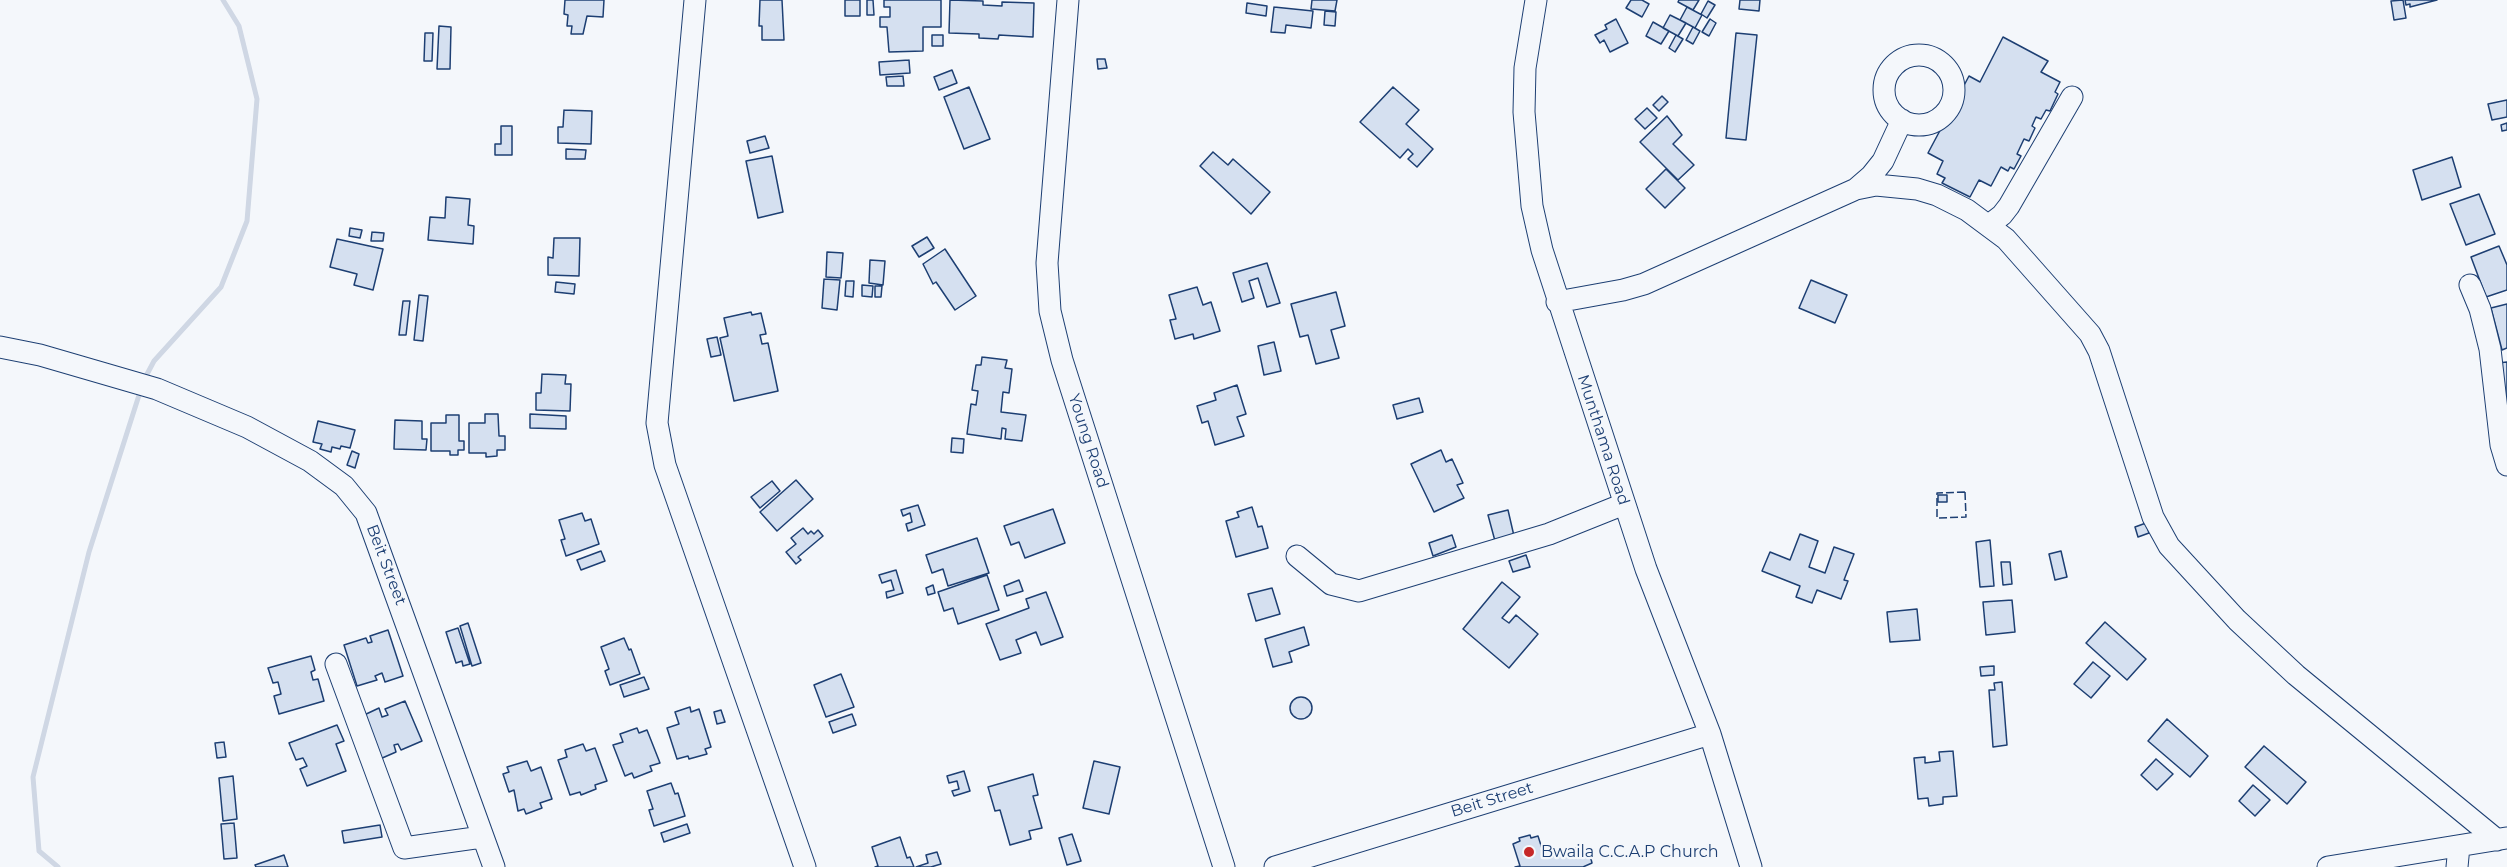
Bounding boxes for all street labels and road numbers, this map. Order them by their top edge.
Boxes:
street label: Munthama Road [1573,372,1633,508]
street label: Young Road [1064,392,1112,490]
street label: Beit Street [362,522,410,608]
street label: Beit Street [1449,778,1535,822]

